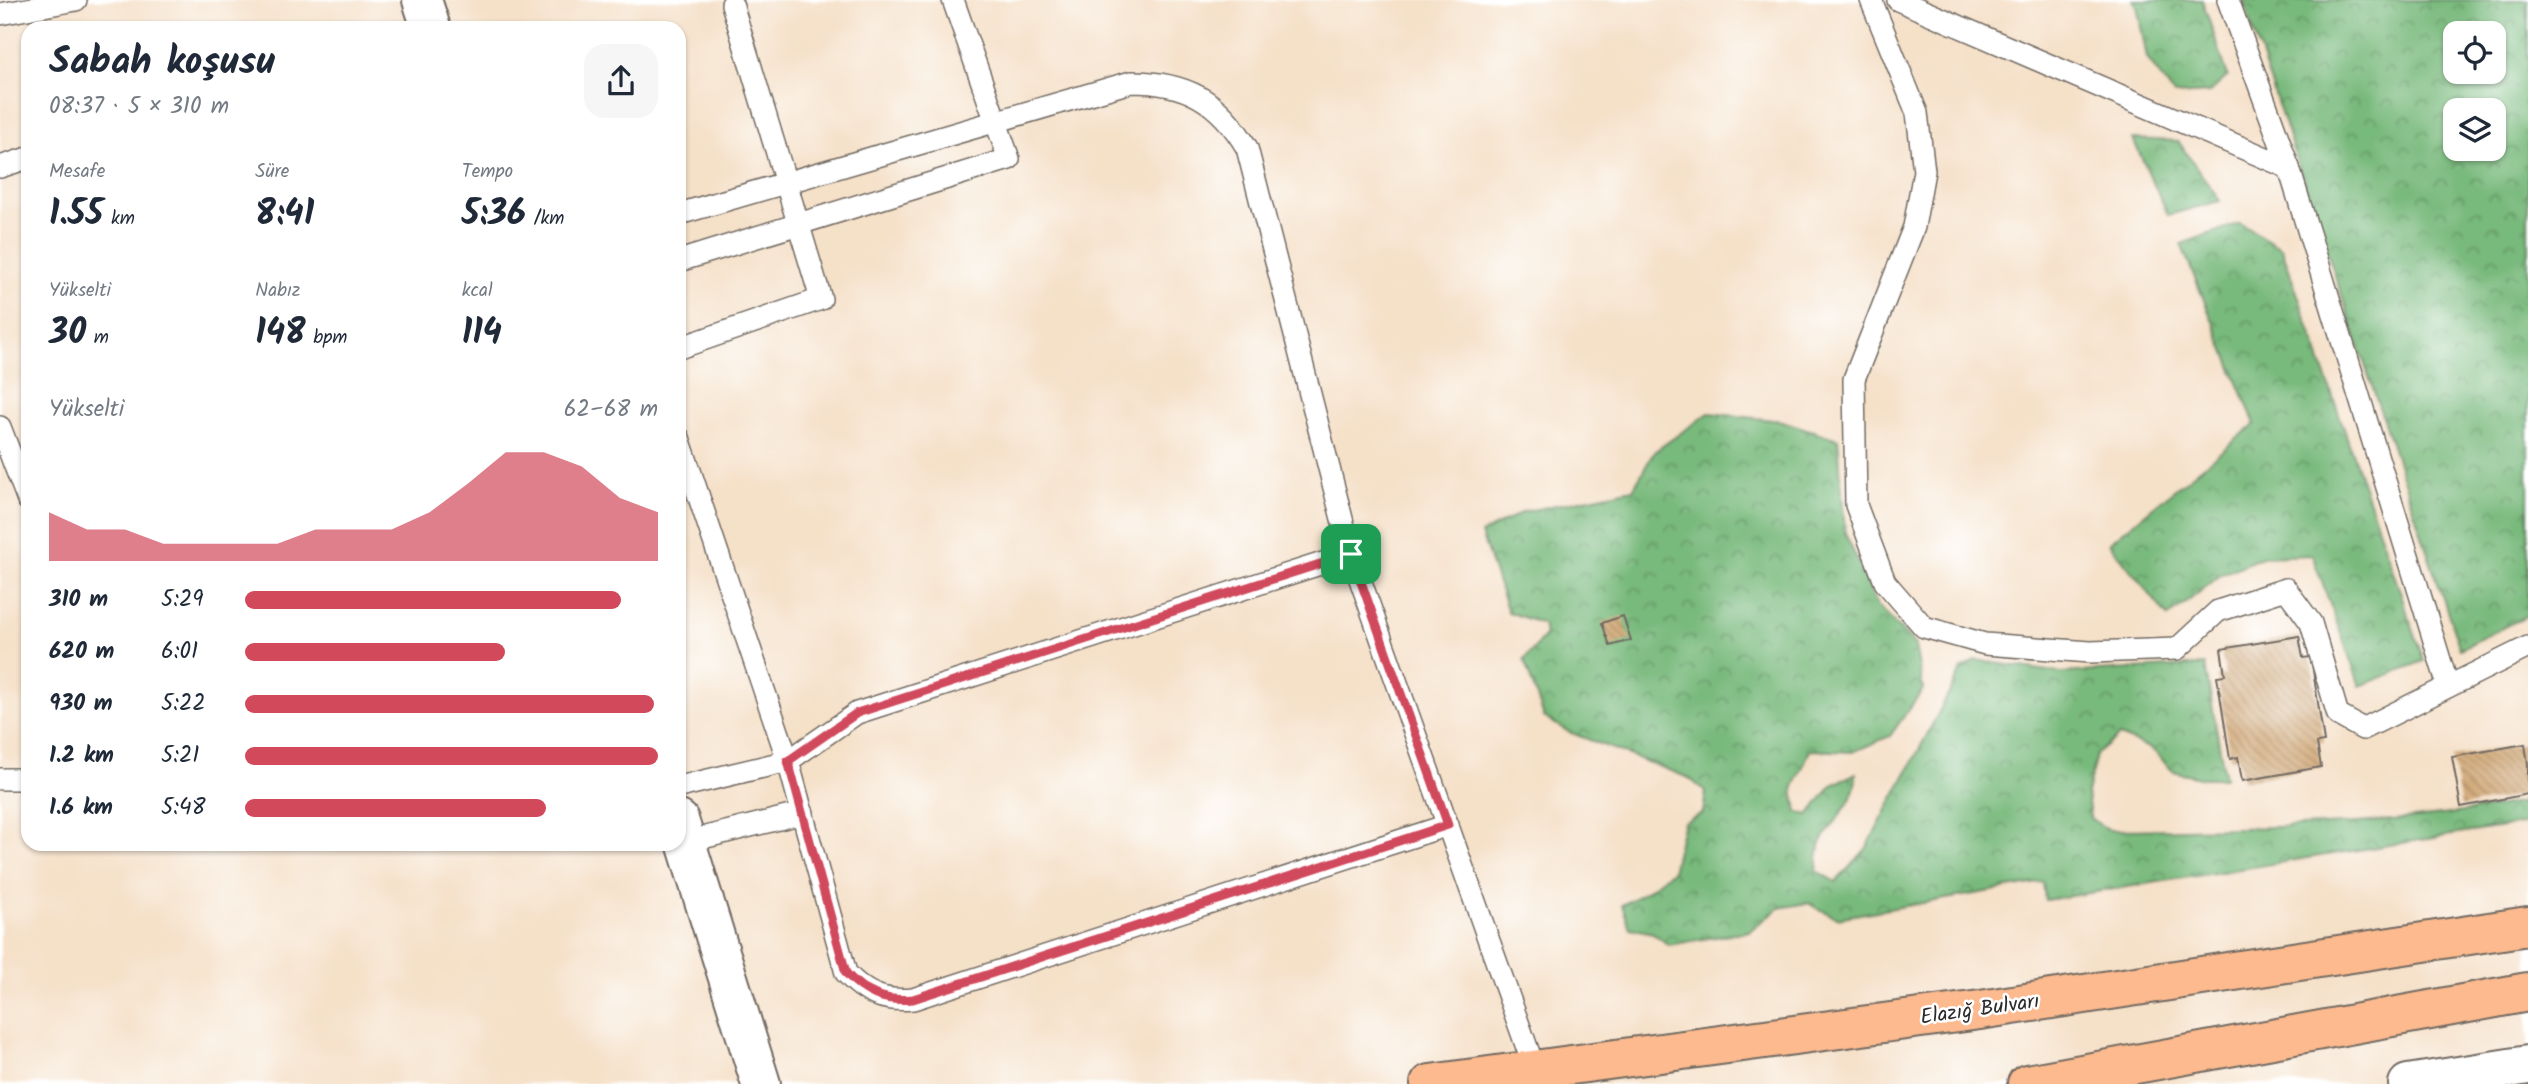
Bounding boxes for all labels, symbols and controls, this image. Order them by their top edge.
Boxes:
map controls [2443,21,2506,161]
button: locate [2443,21,2506,84]
text: Sabah koşusu [49,33,275,93]
button: share [584,44,658,118]
text: 08:37 · 5 × 310 m [49,89,229,125]
button: layers [2443,98,2506,161]
text: Mesafe [49,157,105,187]
text: Süre [255,157,289,187]
text: Tempo [462,157,513,187]
text: 1.55 [49,187,103,243]
text: 8:41 [255,187,314,243]
text: 5:36 [462,187,526,243]
text: km [103,204,135,234]
text: /km [526,204,564,234]
text: Yükselti [49,276,111,306]
text: Nabız [255,276,300,306]
text: kcal [462,276,493,306]
text: 30 [49,306,86,362]
text: 148 [255,306,306,362]
text: 114 [462,306,502,362]
text: m [86,323,109,353]
text: bpm [306,323,347,353]
text: Yükselti [49,392,124,428]
text: 62–68 m [564,392,658,428]
pin [1321,524,1381,584]
icon: arrive [1332,535,1370,573]
text: 310 m [49,582,108,618]
text: 5:29 [161,582,204,618]
text: 620 m [49,634,114,670]
text: 6:01 [161,634,198,670]
text: 930 m [49,686,113,722]
text: 5:22 [161,686,206,722]
text: 1.2 km [49,738,114,774]
text: 5:21 [161,738,200,774]
text: 1.6 km [49,790,113,826]
text: 5:48 [161,790,206,826]
street label: Elazığ Bulvarı [1918,985,2042,1035]

